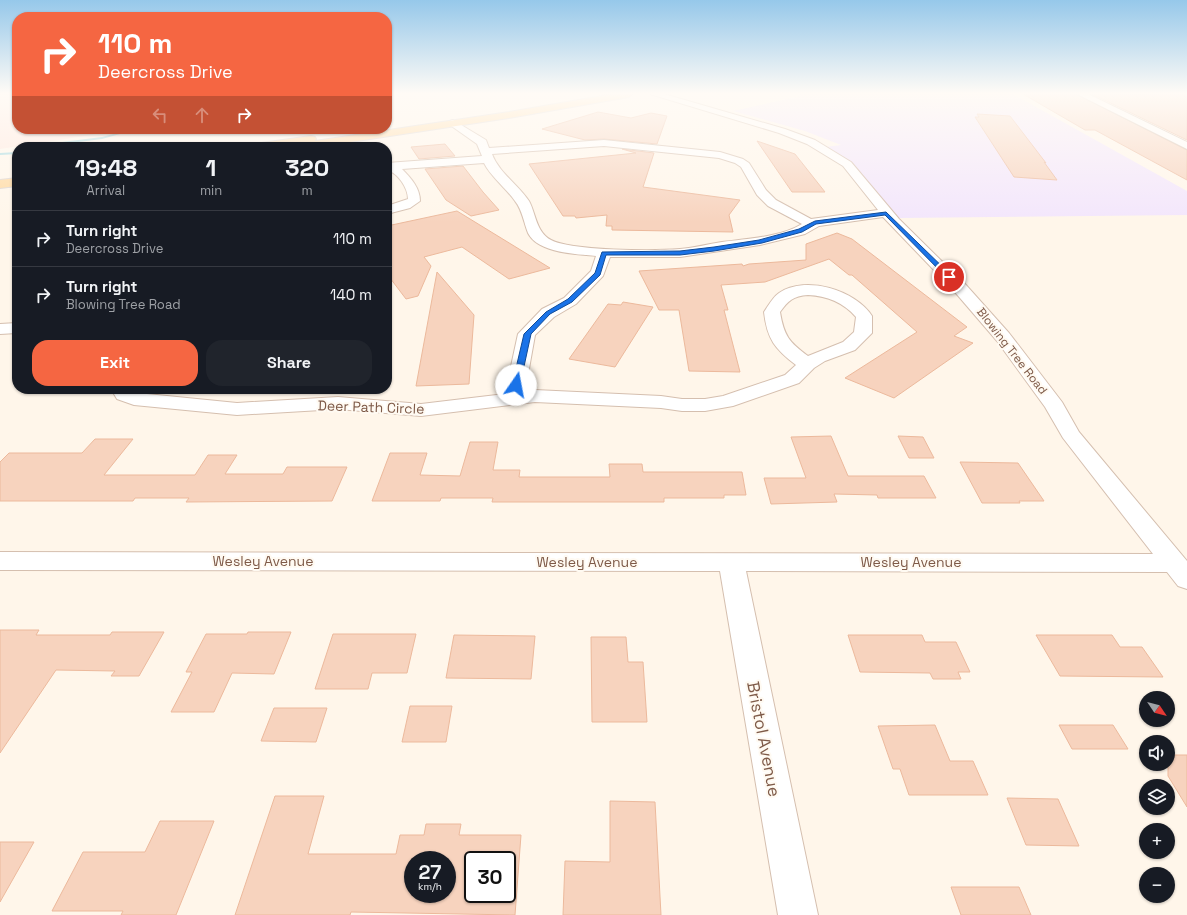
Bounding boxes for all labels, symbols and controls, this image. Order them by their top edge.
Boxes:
text: 110 m [98,25,172,61]
icon: right [32,28,84,80]
text: Deercross Drive [98,60,233,83]
icon: left [149,104,171,126]
icon: ahead [191,104,213,126]
icon: right [233,104,255,126]
text: 19:48 [75,152,137,183]
text: 1 [206,152,216,183]
text: 320 [285,152,329,183]
text: Arrival [87,182,125,199]
text: min [200,182,222,199]
text: m [302,182,313,199]
text: Turn right [66,221,137,240]
icon: right [32,228,54,250]
text: 110 m [333,229,372,248]
text: Deercross Drive [66,240,163,257]
pin [932,260,966,294]
icon: arrive [938,266,960,288]
text: Turn right [66,277,137,296]
icon: right [32,284,54,306]
text: 140 m [330,285,372,304]
text: Blowing Tree Road [66,296,181,313]
street label: Blowing Tree Road [973,304,1051,398]
button: Exit [32,340,198,386]
button: Share [206,340,372,386]
position arrow [495,364,537,406]
street label: Deer Path Circle [317,396,425,418]
street label: Wesley Avenue [213,552,313,570]
street label: Wesley Avenue [537,553,637,571]
street label: Wesley Avenue [861,553,961,571]
street label: Bristol Avenue [742,679,786,799]
north arrow [1139,691,1175,727]
map controls [1139,691,1175,903]
button: sound [1139,735,1175,771]
button: layers [1139,779,1175,815]
button: + [1139,823,1175,859]
speed limit sign: 30 [464,851,516,903]
text: 27 [419,859,441,885]
button: − [1139,867,1175,903]
text: km/h [418,880,442,893]

